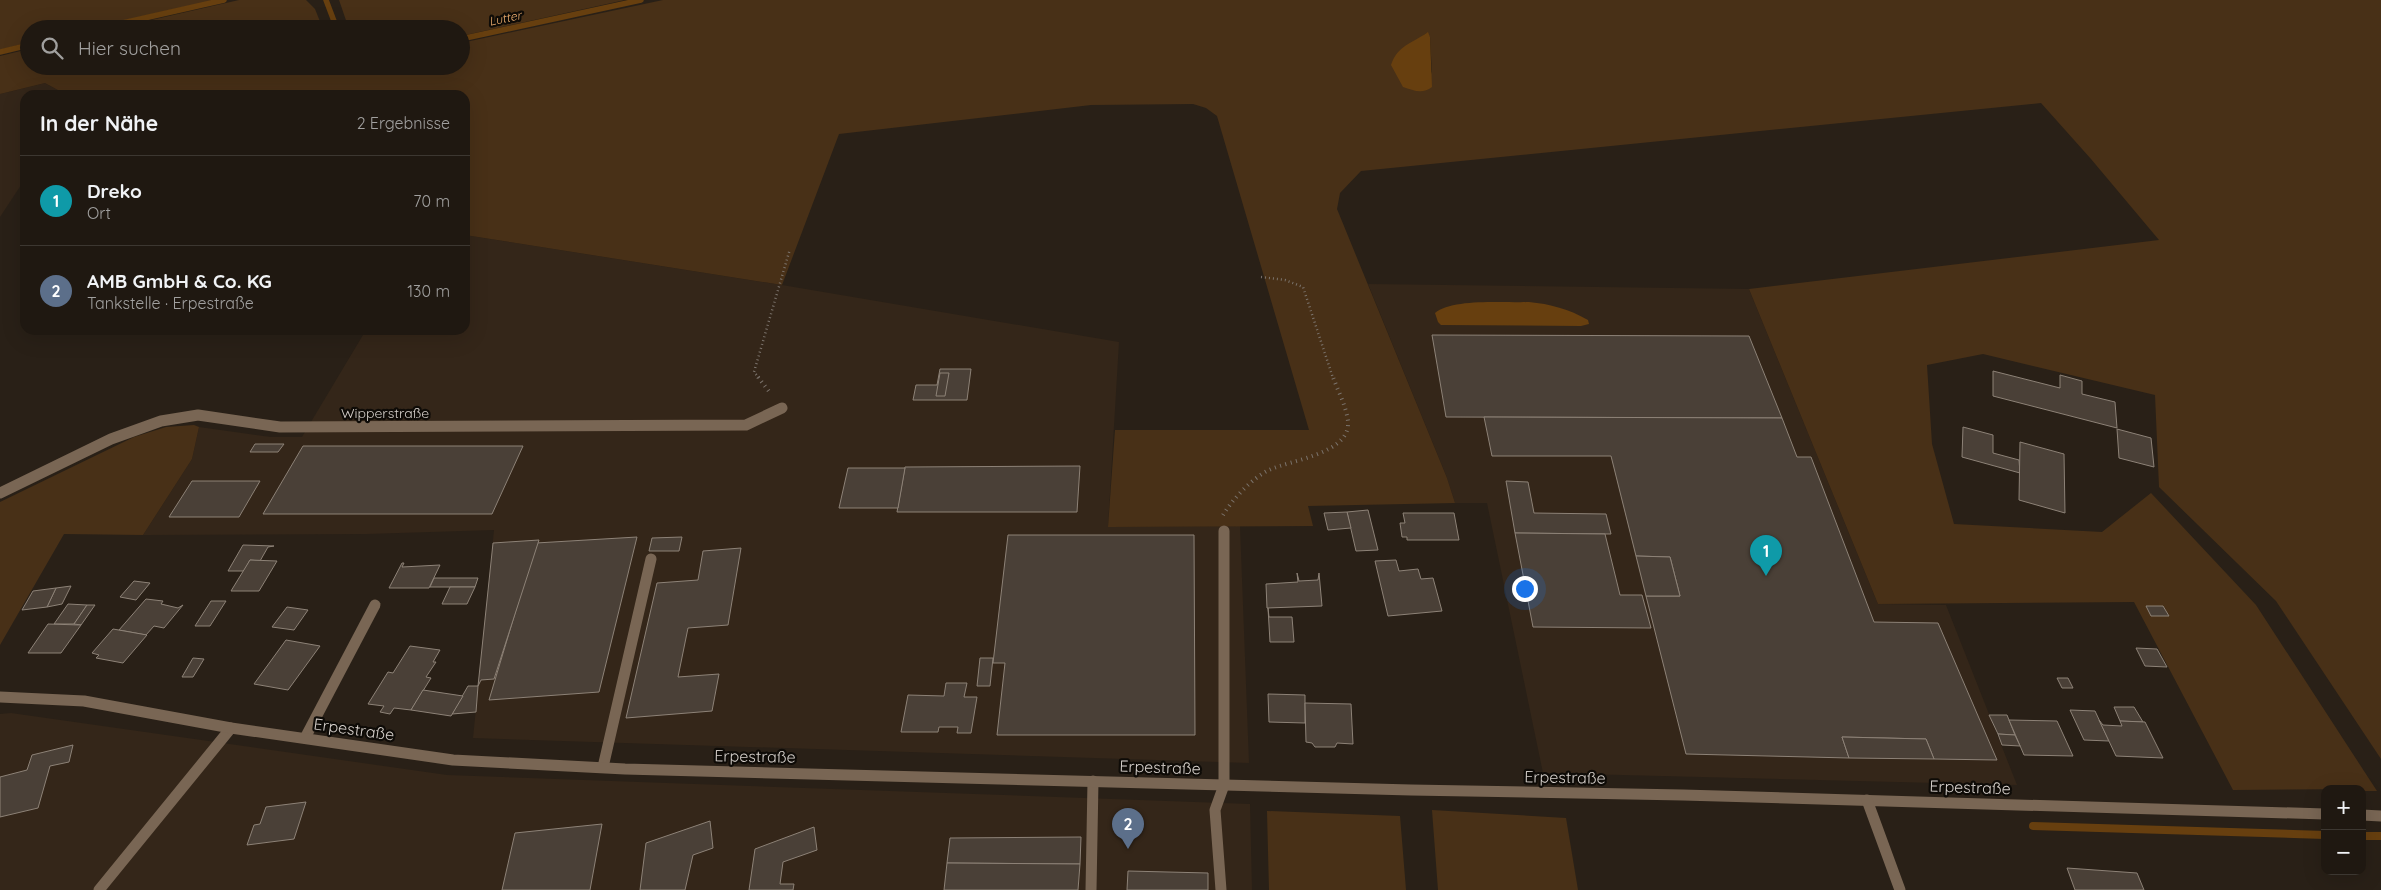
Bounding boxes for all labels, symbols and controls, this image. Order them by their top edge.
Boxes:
water label: Lutter [487,7,524,29]
search box [20,20,470,75]
icon: search [38,34,66,62]
text: Hier suchen [78,36,181,60]
text: In der Nähe [40,110,158,136]
text: 2 Ergebnisse [357,113,450,133]
text: Dreko [87,179,142,203]
text: 1 [53,191,59,211]
text: 70 m [413,191,450,211]
text: Ort [87,203,111,223]
text: AMB GmbH & Co. KG [87,269,272,293]
text: 2 [51,281,61,301]
text: 130 m [407,281,450,301]
text: Tankstelle · Erpestraße [87,293,254,313]
street label: Wipperstraße [341,404,429,422]
pin: 1 [1750,535,1782,576]
your location [1512,576,1538,602]
street label: Erpestraße [312,713,396,745]
street label: Erpestraße [714,745,796,767]
street label: Erpestraße [1119,756,1201,778]
street label: Erpestraße [1524,766,1606,788]
street label: Erpestraße [1929,776,2011,798]
map controls [2321,785,2366,875]
button: + [2321,785,2366,830]
pin: 2 [1112,808,1144,849]
button: − [2321,830,2366,875]

